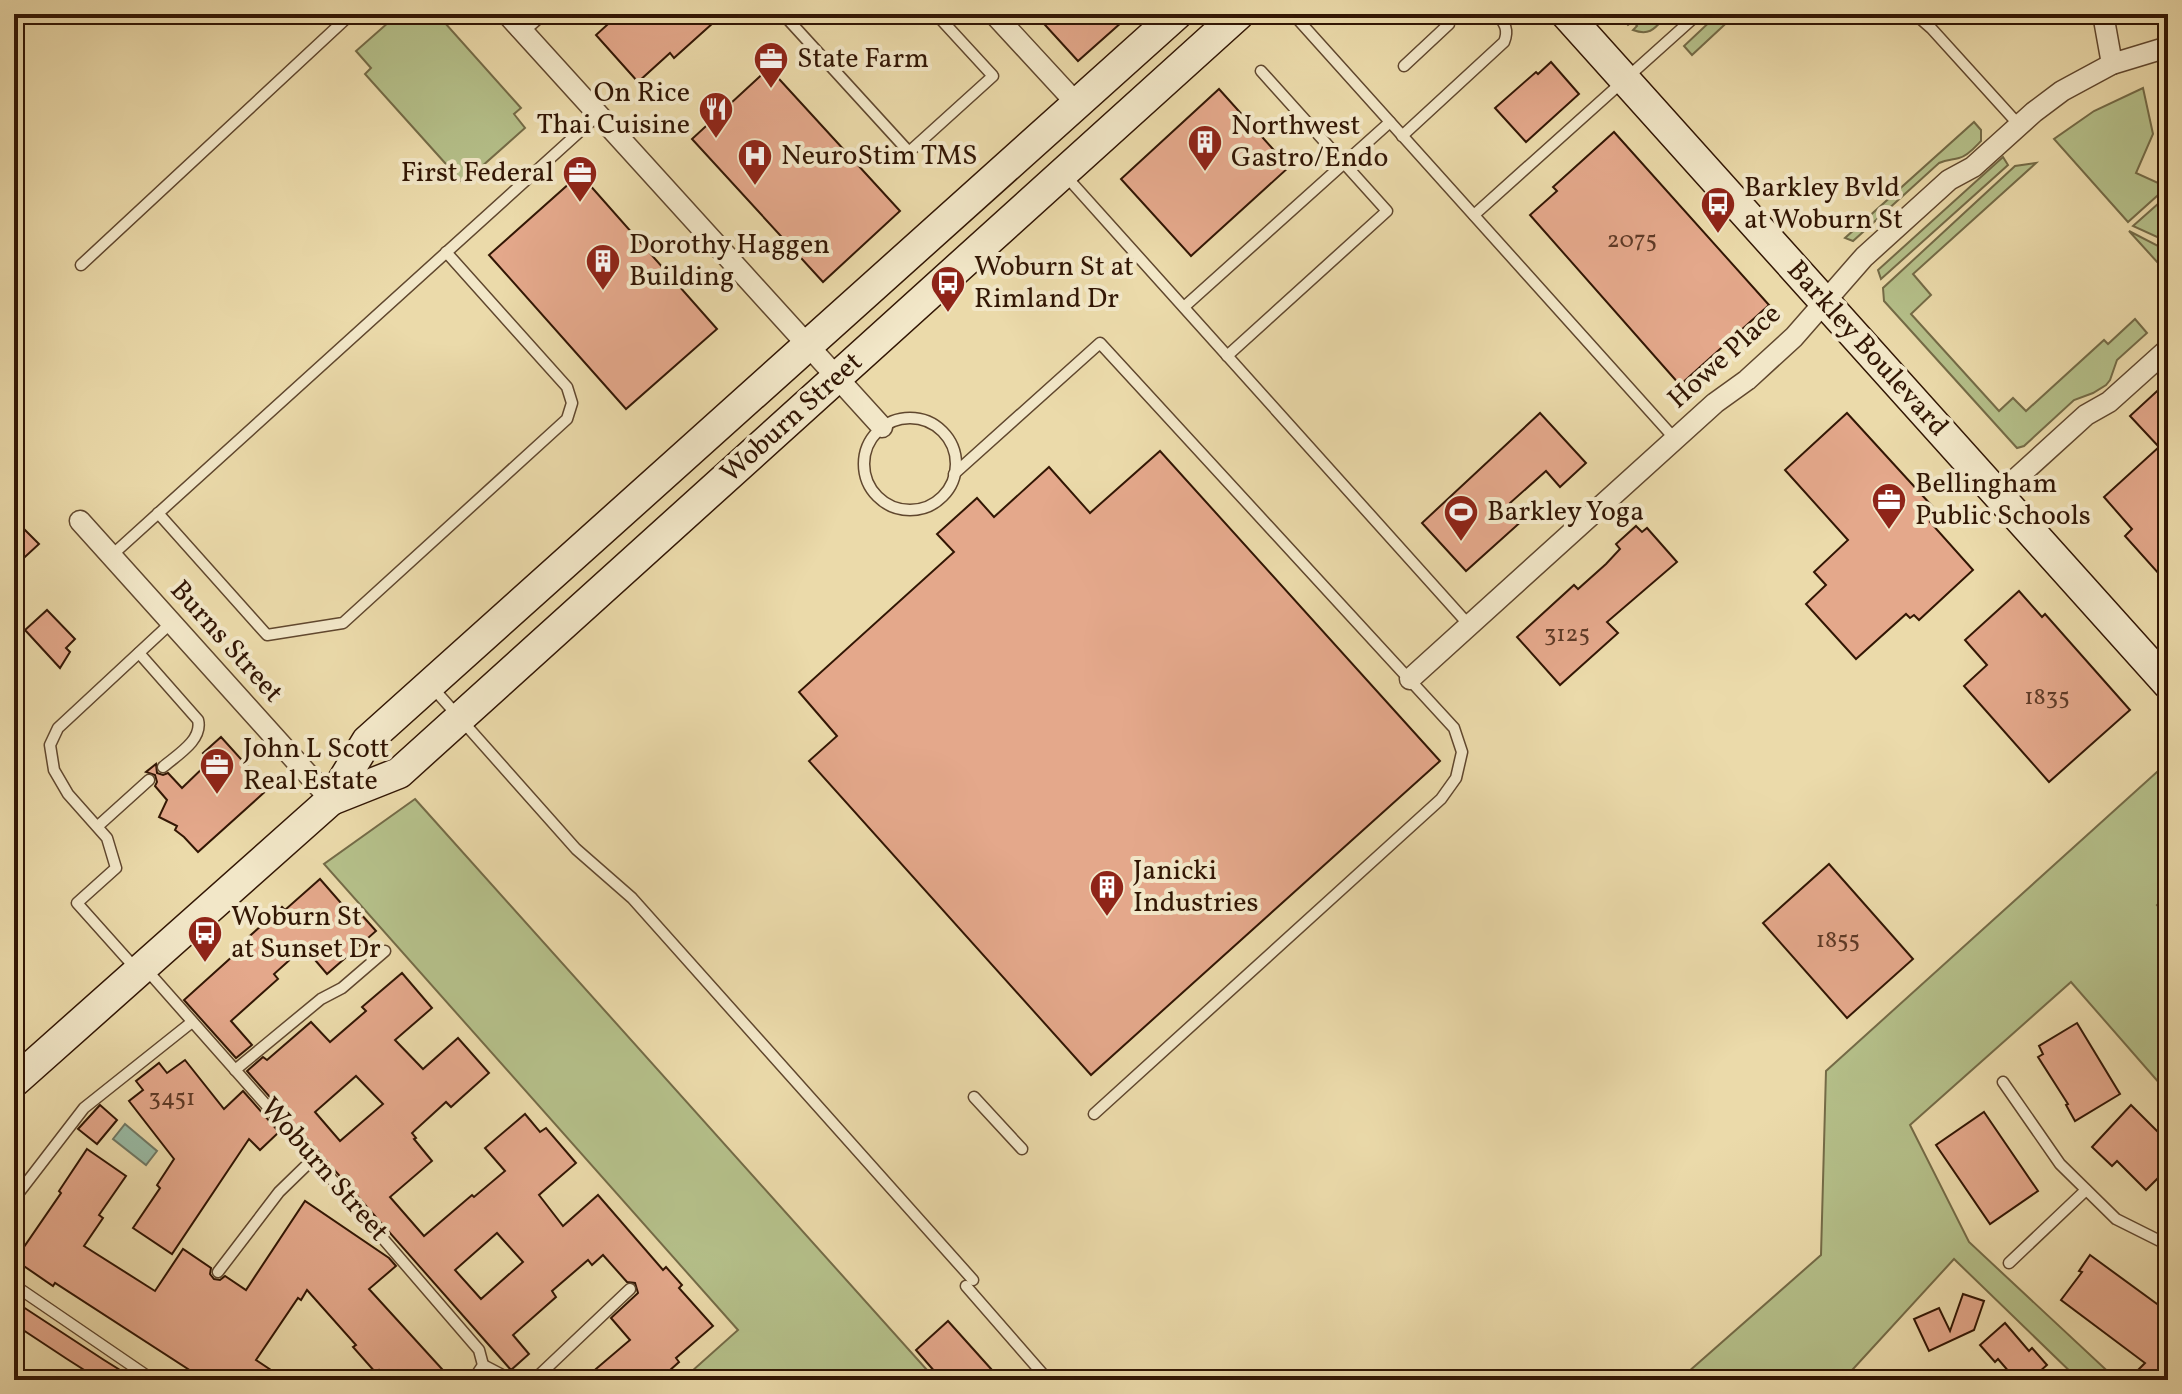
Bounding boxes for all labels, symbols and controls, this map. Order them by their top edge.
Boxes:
office icon: State Farm [752,40,790,90]
place label: State Farm [797,40,929,79]
place label: On Rice Thai Cuisine [537,74,690,145]
restaurant icon: On Rice Thai Cuisine [697,90,735,140]
place label: Northwest Gastro/Endo [1231,107,1388,178]
building icon: Northwest Gastro/Endo [1186,123,1224,173]
hospital icon: NeuroStim TMS [736,137,774,187]
place label: NeuroStim TMS [781,137,978,176]
place label: First Federal [401,154,554,193]
office icon: First Federal [561,154,599,204]
place label: Barkley Bvld at Woburn St [1744,169,1903,240]
bus stop icon: Barkley Bvld at Woburn St [1699,185,1737,235]
house number: 2075 [1607,224,1657,258]
place label: Dorothy Haggen Building [629,226,830,297]
building icon: Dorothy Haggen Building [584,242,622,292]
place label: Woburn St at Rimland Dr [974,248,1134,319]
street label: Barkley Boulevard [1777,252,1957,446]
bus stop icon: Woburn St at Rimland Dr [929,264,967,314]
street label: Howe Place [1660,296,1790,418]
street label: Woburn Street [712,344,872,492]
place label: Bellingham Public Schools [1915,465,2091,536]
office icon: Bellingham Public Schools [1870,481,1908,531]
sports icon: Barkley Yoga [1442,493,1480,543]
place label: Barkley Yoga [1487,493,1644,532]
street label: Burns Street [160,572,292,712]
house number: 3125 [1544,618,1590,652]
house number: 1835 [2024,681,2070,715]
place label: John L Scott Real Estate [243,730,389,801]
office icon: John L Scott Real Estate [198,746,236,796]
place label: Janicki Industries [1133,852,1258,923]
building icon: Janicki Industries [1088,868,1126,918]
place label: Woburn St at Sunset Dr [231,898,381,969]
bus stop icon: Woburn St at Sunset Dr [186,914,224,964]
house number: 1855 [1816,924,1860,958]
house number: 3451 [149,1082,195,1116]
street label: Woburn Street [251,1090,397,1250]

